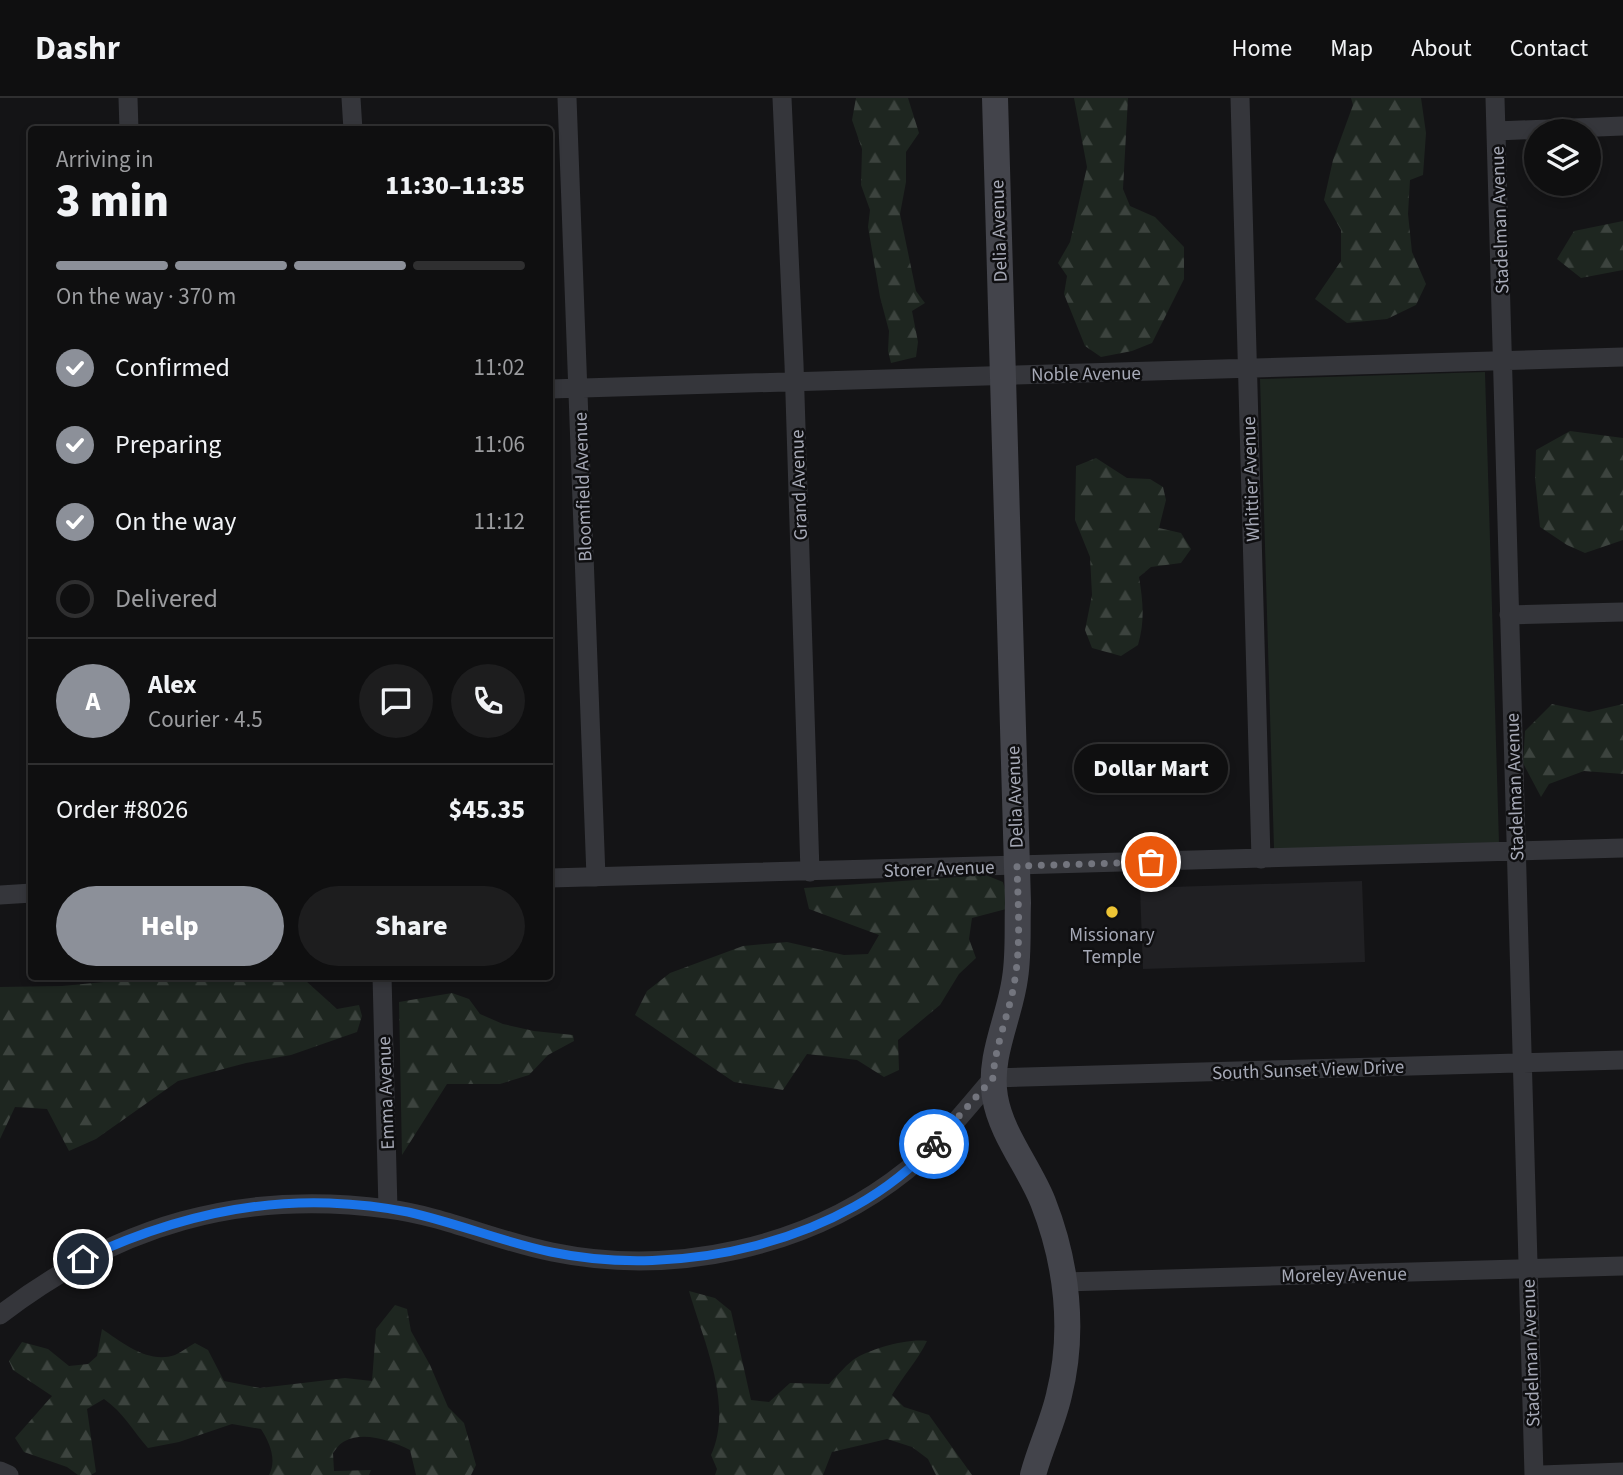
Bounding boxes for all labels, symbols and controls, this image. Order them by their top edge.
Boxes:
text: Dashr [35,25,120,72]
text: Home [1232,31,1292,66]
text: Map [1330,31,1373,66]
text: About [1411,31,1472,66]
text: Contact [1510,31,1588,66]
map controls [1524,119,1601,196]
button: layers [1524,119,1601,196]
text: Arriving in [56,143,154,176]
street label: Stadelman Avenue [1484,145,1517,294]
text: 11:30–11:35 [385,167,525,204]
text: 3 min [56,169,169,234]
street label: Delia Avenue [984,179,1015,283]
text: On the way · 370 m [56,280,236,313]
icon: check [56,349,94,387]
text: Confirmed [115,349,230,386]
text: 11:02 [474,351,525,384]
street label: Noble Avenue [1031,360,1141,389]
street label: Bloomfield Avenue [567,412,600,562]
street label: Whittier Avenue [1236,416,1267,542]
icon: check [56,426,94,464]
text: Preparing [115,426,221,463]
text: 11:06 [474,428,525,461]
street label: Grand Avenue [784,429,815,541]
icon: check [56,503,94,541]
text: On the way [115,503,236,540]
text: 11:12 [474,505,525,538]
text: Delivered [115,580,218,617]
button: chat [359,664,433,738]
button: phone [451,664,525,738]
text: Alex [148,666,197,703]
text: A [86,683,100,720]
text: Courier · 4.5 [148,703,263,736]
street label: Stadelman Avenue [1499,712,1532,861]
callout: Dollar Mart [1074,743,1228,792]
street label: Delia Avenue [1000,745,1031,849]
text: Dollar Mart [1093,752,1209,785]
text: Order #8026 [56,791,188,828]
text: $45.35 [449,791,525,828]
pin [1121,832,1181,892]
icon: bag [1132,843,1170,881]
street label: Storer Avenue [883,854,995,885]
button: Help [56,886,284,966]
button: Share [298,886,525,966]
marker: Missionary Temple [1104,904,1120,920]
place label: Missionary Temple [1069,922,1155,971]
street label: Emma Avenue [371,1036,402,1150]
street label: South Sunset View Drive [1212,1054,1405,1087]
courier [899,1109,969,1179]
icon: bike [915,1125,953,1163]
pin [53,1229,113,1289]
icon: home [64,1240,102,1278]
street label: Moreley Avenue [1281,1261,1407,1290]
street label: Stadelman Avenue [1515,1278,1548,1427]

